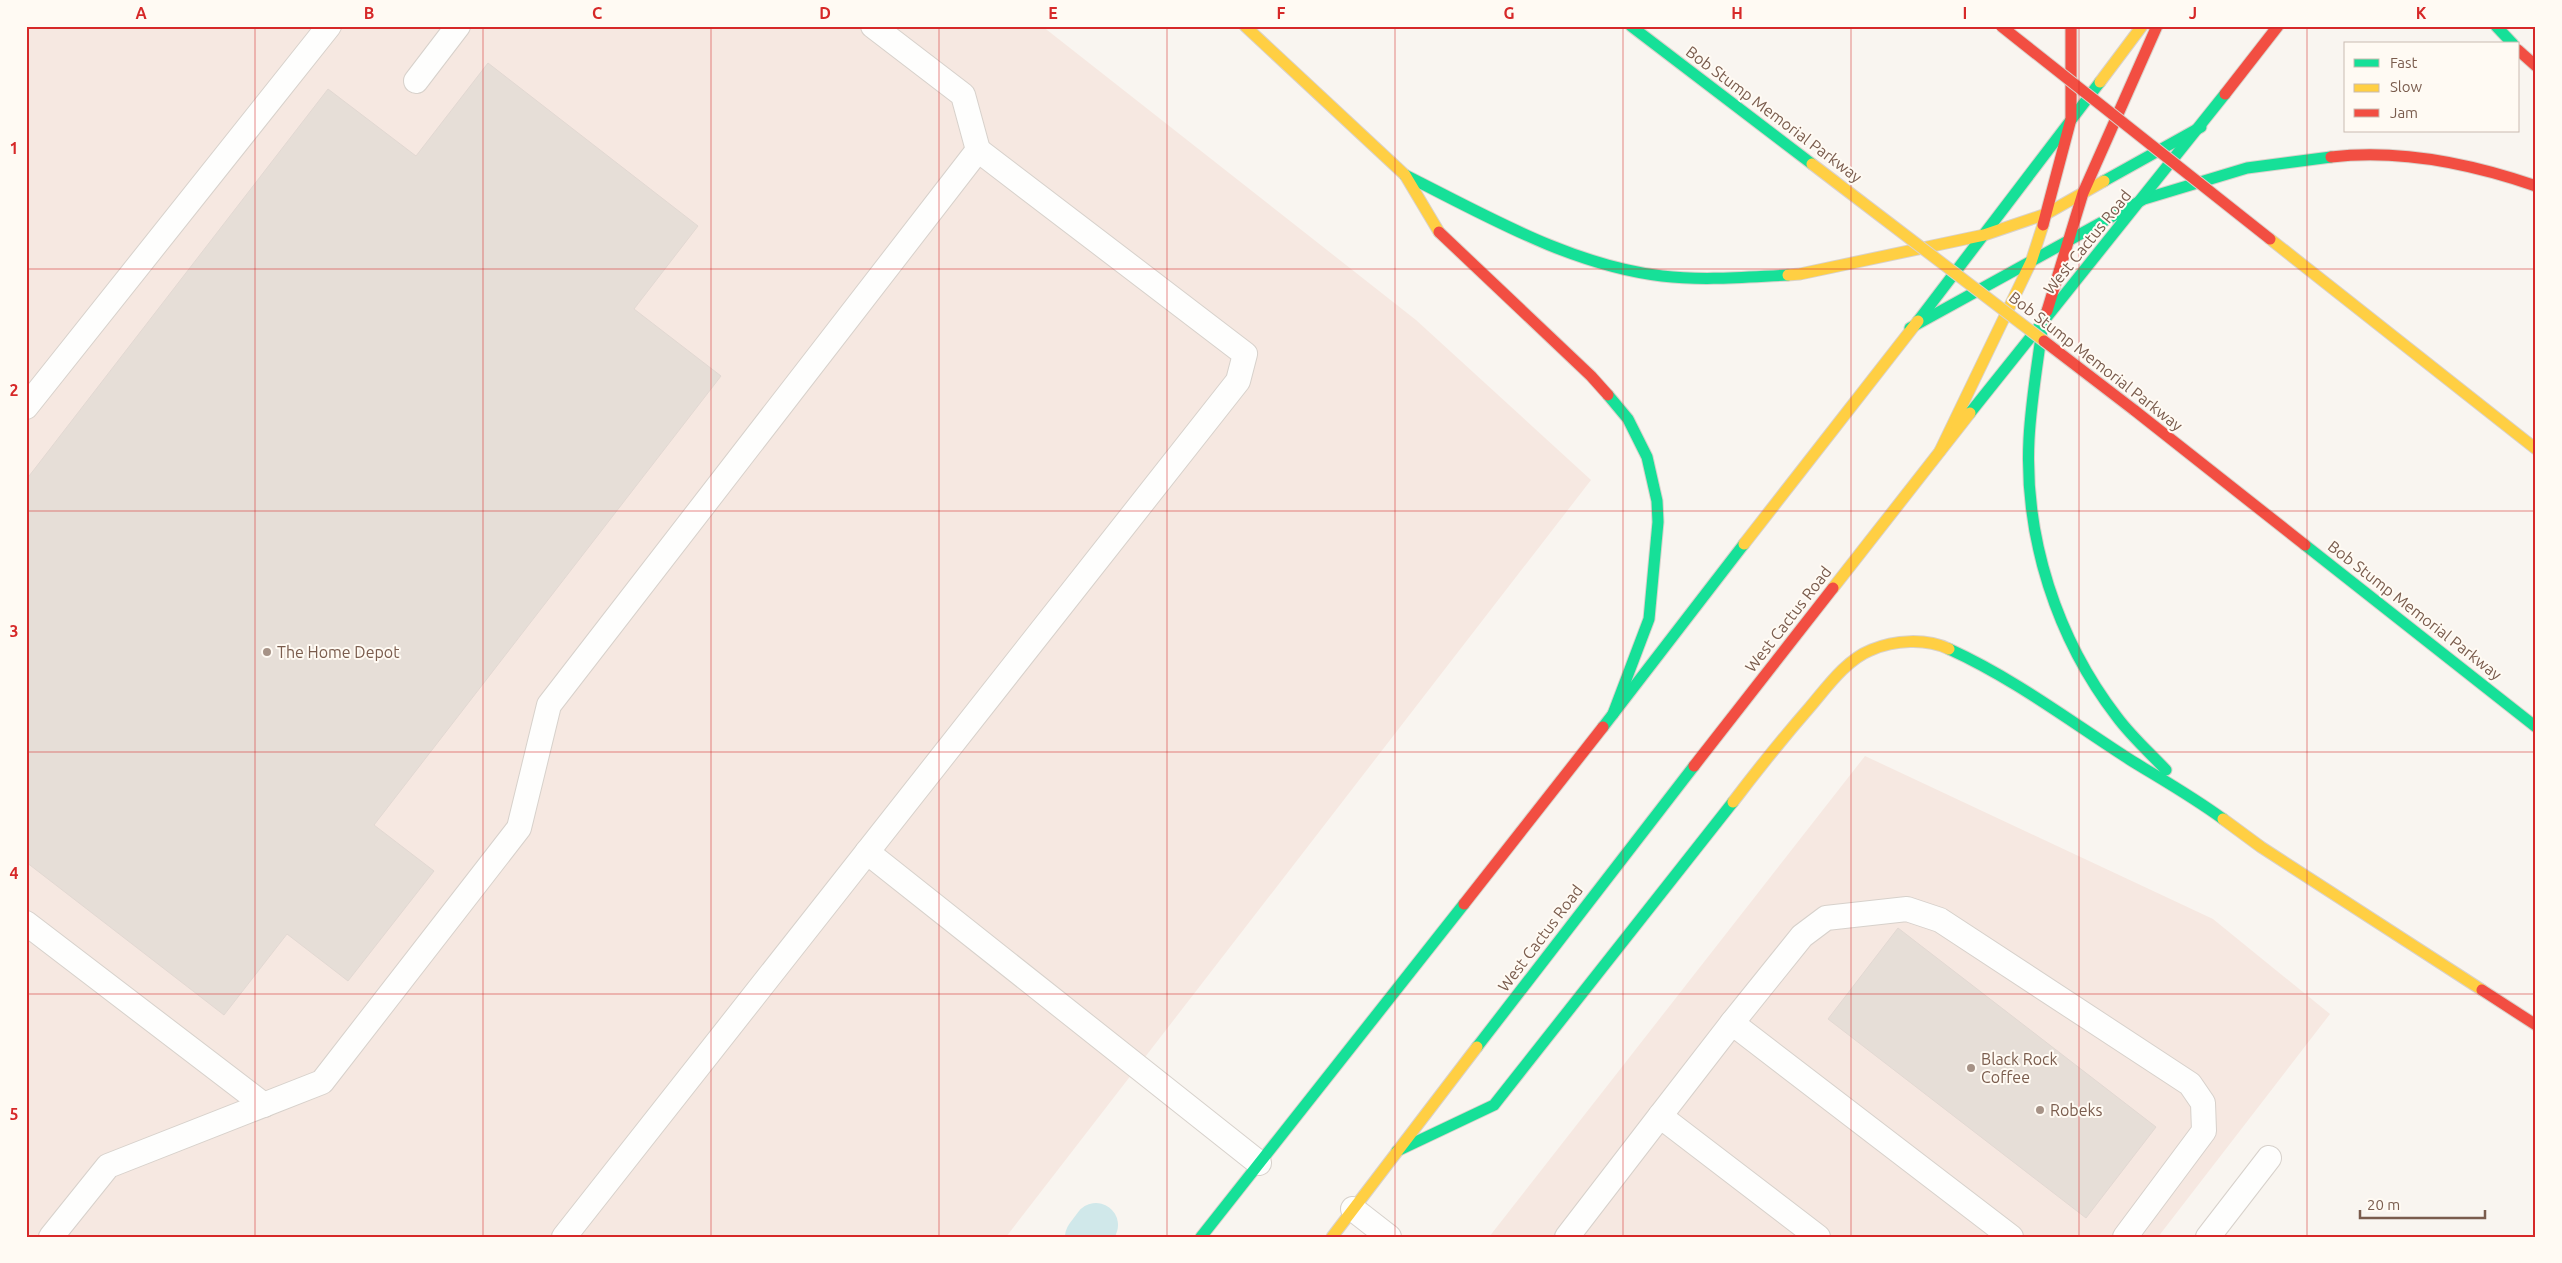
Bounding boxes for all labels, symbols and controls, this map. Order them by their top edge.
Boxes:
text: A [135,4,147,22]
text: B [364,4,374,22]
text: C [592,4,602,22]
text: D [819,4,831,22]
text: E [1048,4,1058,22]
text: F [1277,4,1286,22]
text: G [1503,4,1515,22]
text: H [1731,4,1743,22]
text: I [1963,4,1967,22]
text: J [2189,4,2197,22]
text: K [2416,4,2427,22]
street label: Bob Stump Memorial Parkway [1683,42,1866,186]
legend [2344,42,2520,132]
text: Fast [2390,54,2418,71]
text: Slow [2390,78,2423,95]
text: Jam [2390,104,2418,121]
text: 1 [9,139,19,157]
street label: West Cactus Road [2040,186,2134,298]
street label: Bob Stump Memorial Parkway [2006,288,2187,435]
text: 2 [9,381,19,399]
street label: Bob Stump Memorial Parkway [2325,537,2506,684]
street label: West Cactus Road [1741,563,1835,675]
text: 3 [9,622,19,640]
place label: The Home Depot [277,643,400,661]
marker: The Home Depot [261,646,273,658]
text: 4 [9,864,19,882]
street label: West Cactus Road [1494,881,1586,995]
place label: Black Rock Coffee [1981,1050,2058,1086]
marker: Black Rock Coffee [1965,1062,1977,1074]
place label: Robeks [2050,1101,2103,1119]
marker: Robeks [2034,1104,2046,1116]
text: 5 [9,1105,19,1123]
scale bar [2360,1188,2484,1220]
text: 20 m [2367,1196,2400,1213]

